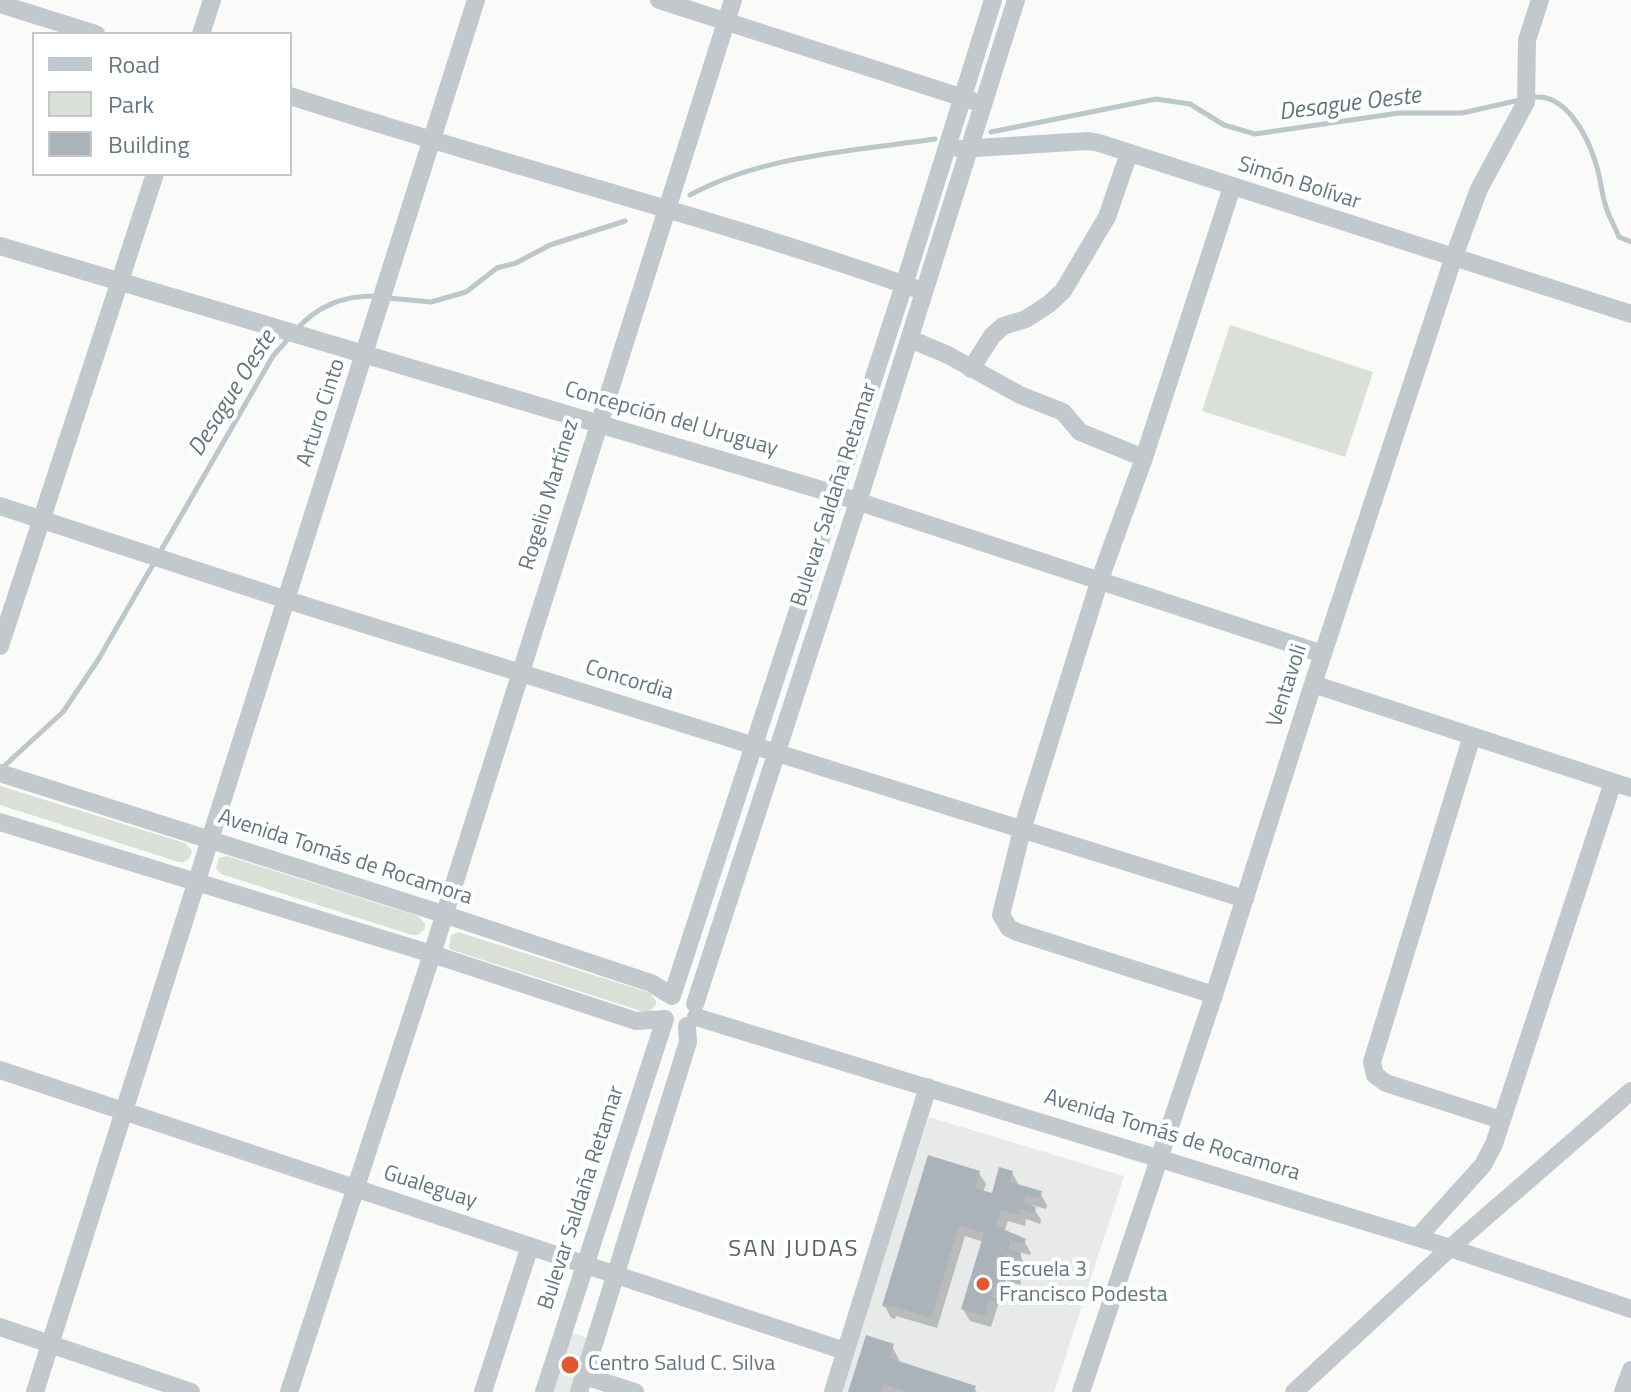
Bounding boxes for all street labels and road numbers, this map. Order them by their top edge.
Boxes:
street label: Simón Bolívar [1234,152,1364,216]
street label: Arturo Cinto [292,356,352,470]
street label: Concepción del Uruguay [561,377,781,463]
street label: Bulevar Saldaña Retamar [786,380,884,610]
street label: Rogelio Martínez [515,416,585,574]
street label: Ventavoli [1262,641,1314,731]
street label: Concordia [582,655,676,707]
street label: Avenida Tomás de Rocamora [215,804,475,912]
street label: Bulevar Saldaña Retamar [533,1083,631,1313]
street label: Avenida Tomás de Rocamora [1041,1085,1303,1187]
street label: Gualeguay [380,1160,480,1216]

